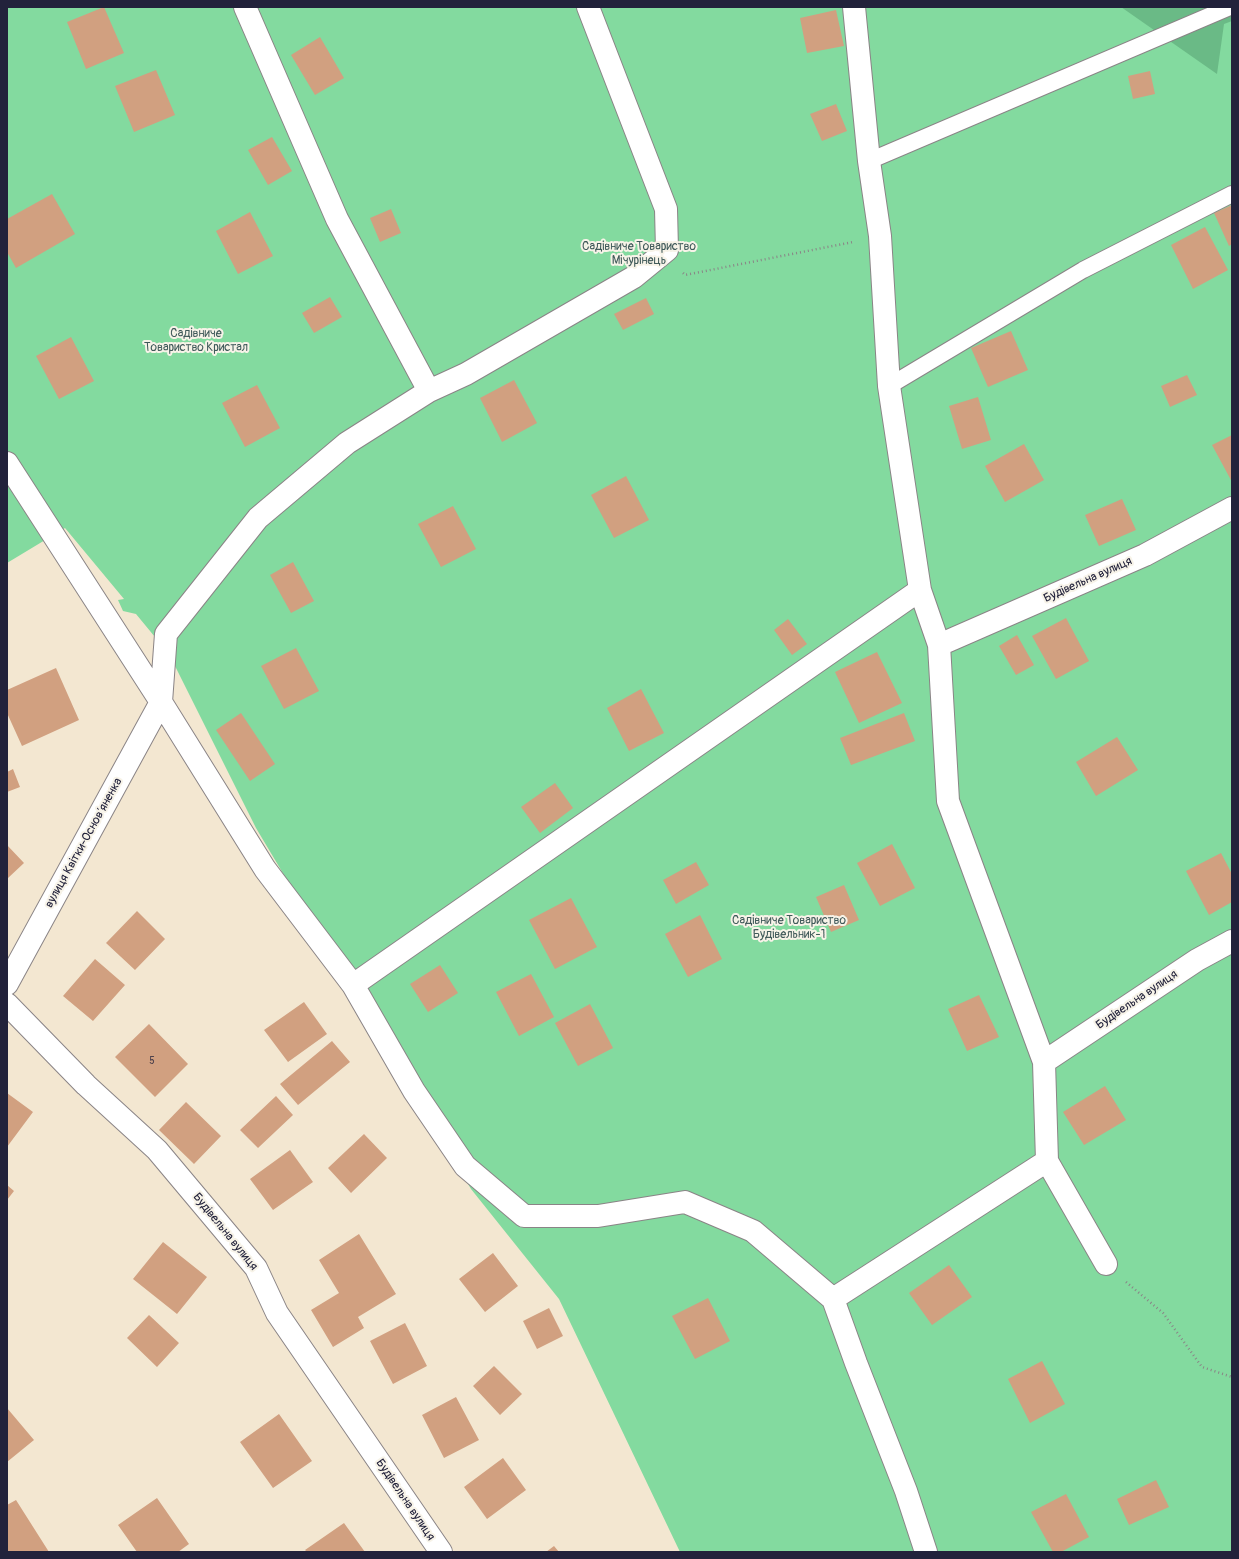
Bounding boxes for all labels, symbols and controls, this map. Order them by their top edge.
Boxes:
park label: Садівниче Товариство Мічурінець [582,240,696,268]
park label: Садівниче Товариство Кристал [144,327,248,355]
street label: Будівельна вулиця [1042,554,1134,606]
street label: вулиця Квітки-Основʼяненка [42,776,126,910]
park label: Садівниче Товариство Будівельник-1 [732,914,846,942]
street label: Будівельна вулиця [1093,967,1181,1033]
house number: 5 [149,1055,155,1067]
street label: Будівельна вулиця [189,1190,261,1274]
street label: Будівельна вулиця [372,1456,438,1544]

